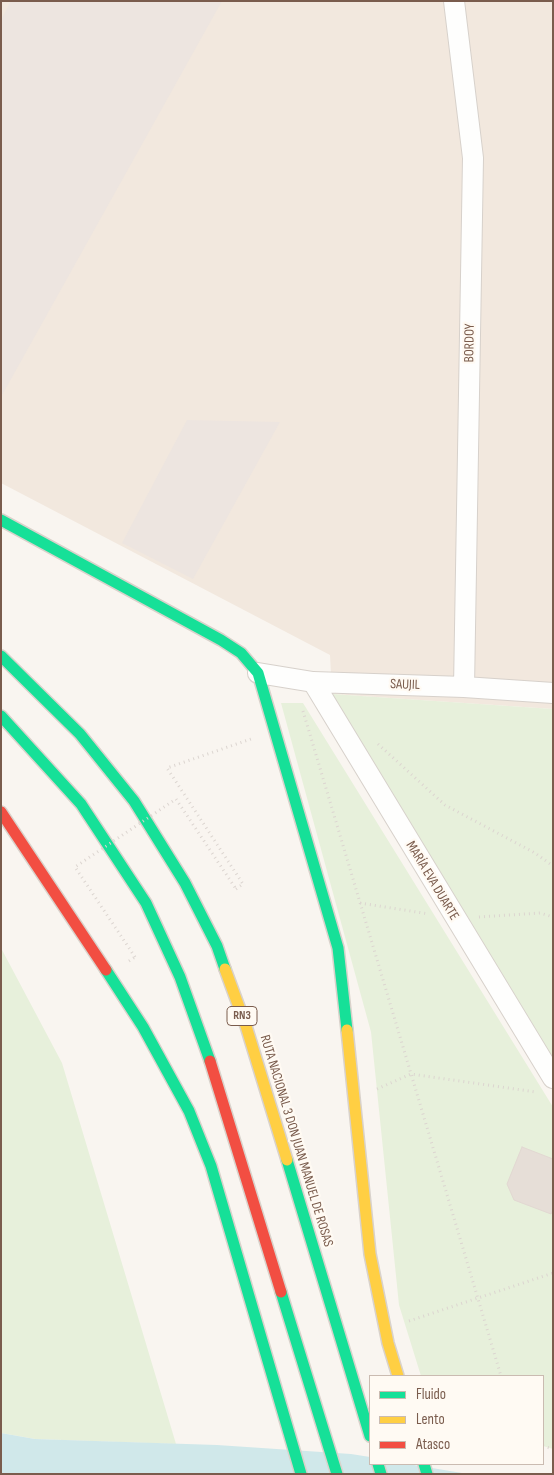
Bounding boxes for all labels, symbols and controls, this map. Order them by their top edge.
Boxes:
street label: BORDOY [461,323,479,363]
street label: SAUJIL [390,676,420,694]
street label: MARÍA EVA DUARTE [402,838,462,924]
road number: RN3 [227,1006,257,1026]
street label: RUTA NACIONAL 3 DON JUAN MANUEL DE ROSAS [256,1033,336,1249]
legend [369,1375,544,1465]
text: Fluido [416,1385,446,1404]
text: Lento [416,1410,445,1429]
text: Atasco [416,1435,450,1454]

